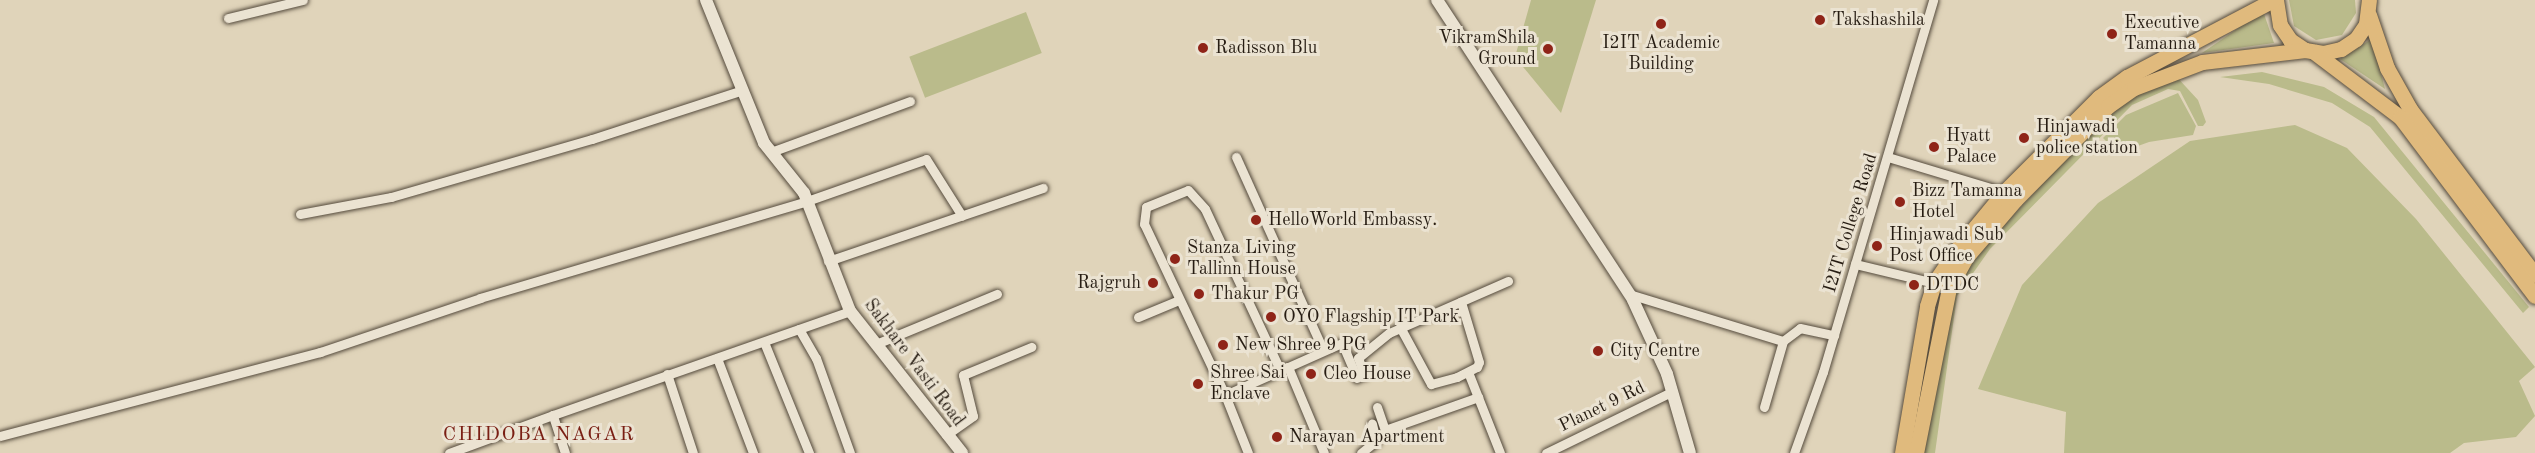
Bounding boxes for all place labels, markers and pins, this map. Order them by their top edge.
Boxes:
place label: Takshashila [1832,9,1925,31]
marker: Takshashila [1813,13,1827,27]
place label: Executive Tamanna [2124,13,2199,56]
marker: I2IT Academic Building [1654,17,1668,31]
marker: Executive Tamanna [2105,27,2119,41]
place label: VikramShila Ground [1439,28,1536,70]
place label: I2IT Academic Building [1602,33,1720,76]
place label: Radisson Blu [1215,37,1317,59]
marker: Radisson Blu [1196,41,1210,55]
marker: VikramShila Ground [1541,42,1555,56]
place label: Hinjawadi police station [2036,117,2138,160]
place label: Hyatt Palace [1946,126,1996,168]
marker: Hinjawadi police station [2017,131,2031,145]
marker: Hyatt Palace [1927,140,1941,154]
place label: Bizz Tamanna Hotel [1912,181,2022,224]
marker: Bizz Tamanna Hotel [1893,195,1907,209]
place label: HelloWorld Embassy. [1268,209,1437,231]
marker: HelloWorld Embassy. [1249,213,1263,227]
place label: Hinjawadi Sub Post Office [1889,225,2004,268]
place label: Stanza Living Tallinn House [1187,238,1296,280]
marker: Hinjawadi Sub Post Office [1870,239,1884,253]
marker: Stanza Living Tallinn House [1168,252,1182,266]
place label: Rajgruh [1077,272,1141,294]
place label: DTDC [1926,274,1979,296]
marker: Rajgruh [1146,276,1160,290]
marker: DTDC [1907,278,1921,292]
place label: Thakur PG [1211,283,1299,305]
marker: Thakur PG [1192,287,1206,301]
place label: OYO Flagship IT Park [1283,306,1459,328]
marker: OYO Flagship IT Park [1264,310,1278,324]
place label: New Shree 9 PG [1235,334,1367,356]
marker: New Shree 9 PG [1216,338,1230,352]
place label: City Centre [1610,340,1700,362]
marker: City Centre [1591,344,1605,358]
place label: Shree Sai Enclave [1210,363,1285,406]
place label: Cleo House [1323,363,1411,385]
marker: Cleo House [1304,367,1318,381]
marker: Shree Sai Enclave [1191,377,1205,391]
place label: Narayan Apartment [1289,426,1445,448]
marker: Narayan Apartment [1270,430,1284,444]

